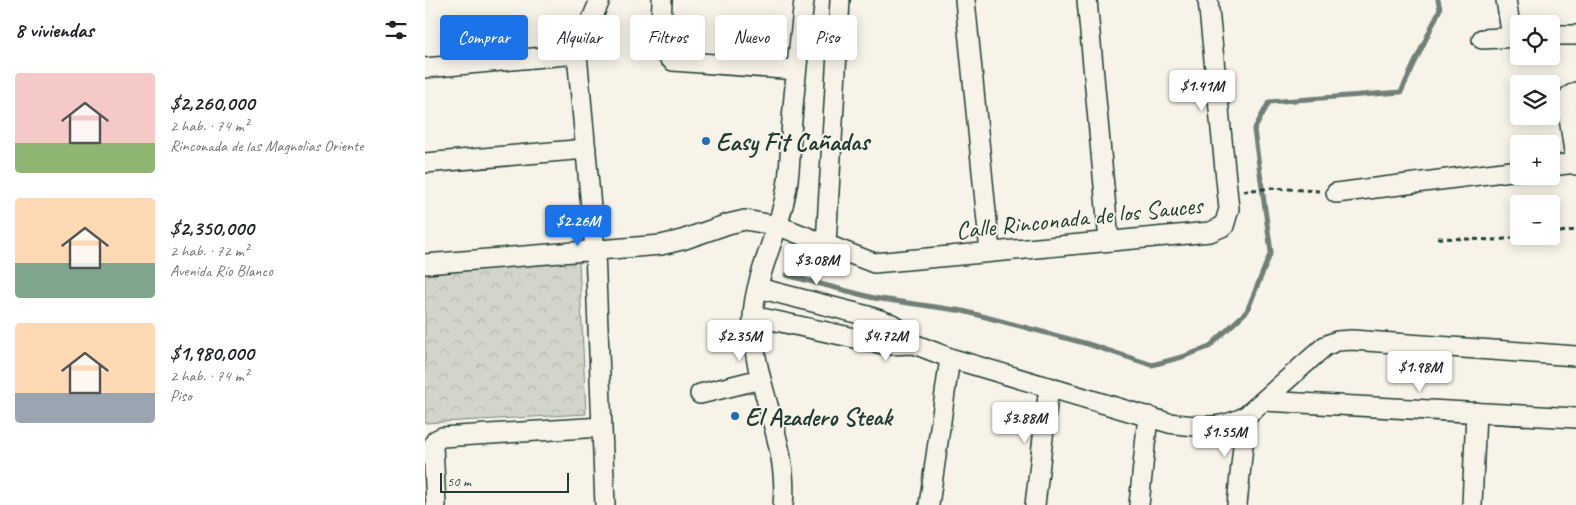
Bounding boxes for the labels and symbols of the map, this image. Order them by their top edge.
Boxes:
pin: $1.41M [1161,70,1243,112]
place label: Easy Fit Cañadas [716,126,871,158]
marker: Easy Fit Cañadas [700,135,712,147]
street label: Calle Rinconada de los Sauces [954,189,1206,247]
pin: $2.26M [537,204,619,247]
pin: $3.08M [776,244,858,286]
pin: $2.35M [699,320,781,362]
pin: $4.72M [845,320,927,362]
pin: $1.98M [1379,350,1461,393]
place label: El Azadero Steak [745,401,894,433]
pin: $3.88M [984,402,1066,444]
marker: El Azadero Steak [729,410,741,422]
pin: $1.55M [1184,416,1266,458]
scale bar [440,470,569,493]

